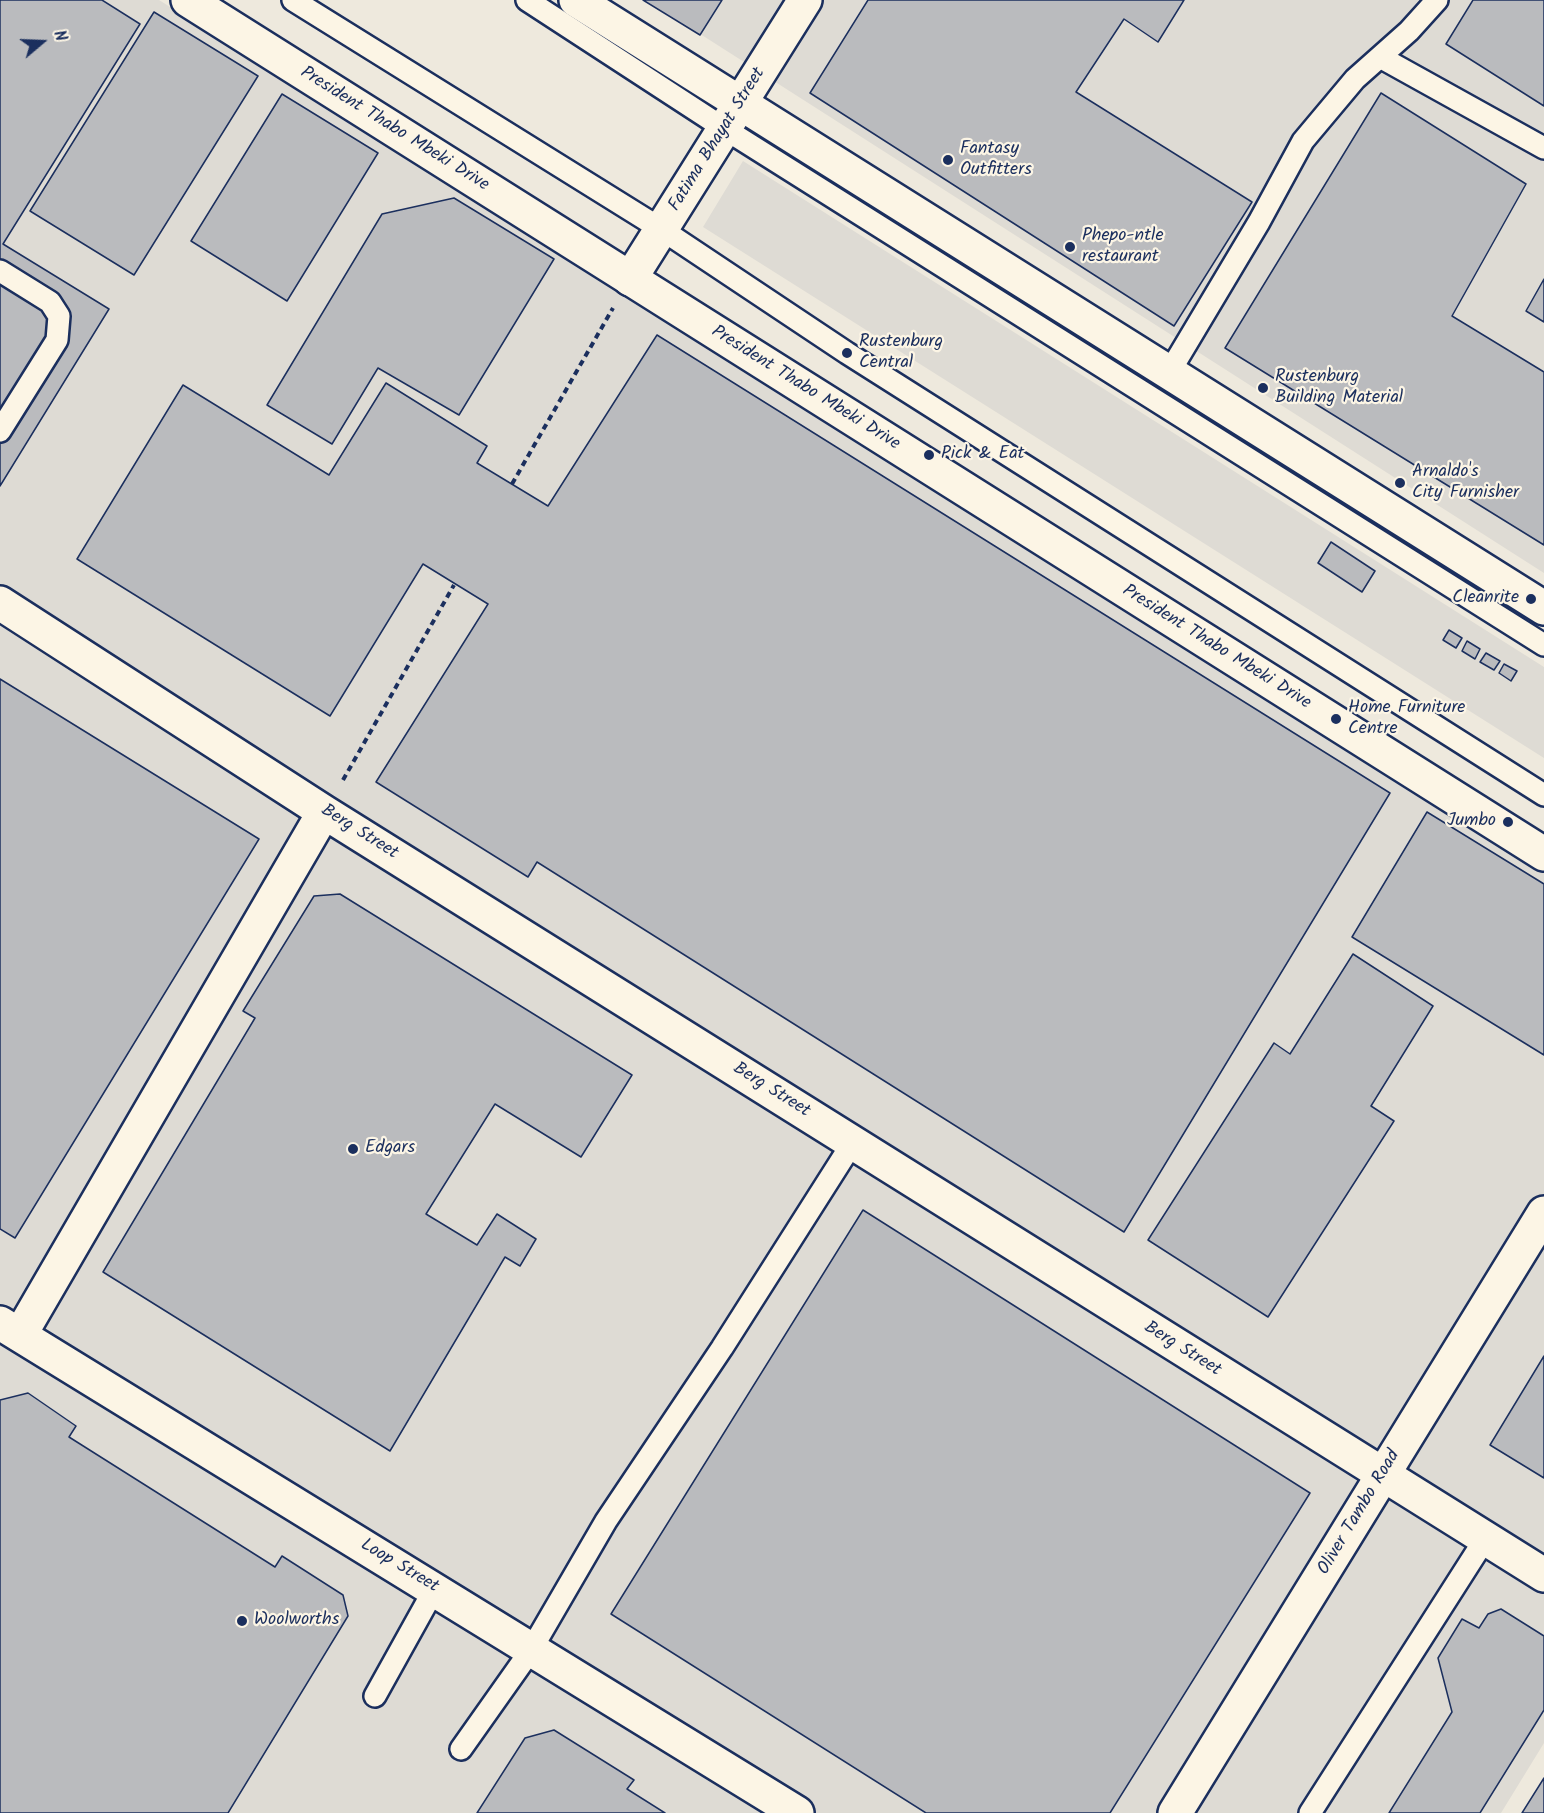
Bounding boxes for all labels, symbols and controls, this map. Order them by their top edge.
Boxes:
north arrow [12,12,72,72]
text: N [46,27,73,45]
street label: President Thabo Mbeki Drive [296,63,492,197]
street label: Fatima Bhayat Street [665,64,771,216]
place label: Fantasy Outfitters [960,139,1032,182]
marker: Fantasy Outfitters [941,153,955,167]
place label: Phepo-ntle restaurant [1082,226,1164,268]
marker: Phepo-ntle restaurant [1063,240,1077,254]
street label: President Thabo Mbeki Drive [707,322,903,456]
place label: Rustenburg Central [859,332,943,374]
marker: Rustenburg Central [840,346,854,360]
place label: Rustenburg Building Material [1275,367,1403,410]
marker: Rustenburg Building Material [1256,381,1270,395]
place label: Pick & Eat [941,444,1025,466]
marker: Pick & Eat [922,448,936,462]
place label: Arnaldo's City Furnisher [1412,462,1519,504]
marker: Arnaldo's City Furnisher [1393,476,1407,490]
street label: President Thabo Mbeki Drive [1118,581,1314,715]
place label: Cleanrite [1452,588,1519,610]
marker: Cleanrite [1524,592,1538,606]
place label: Home Furniture Centre [1348,698,1465,740]
marker: Home Furniture Centre [1329,712,1343,726]
street label: Berg Street [316,801,402,865]
place label: Jumbo [1447,811,1496,833]
marker: Jumbo [1501,815,1515,829]
street label: Berg Street [728,1059,814,1123]
place label: Edgars [365,1138,415,1160]
marker: Edgars [346,1142,360,1156]
street label: Berg Street [1139,1318,1225,1382]
street label: Oliver Tambo Road [1314,1447,1406,1579]
street label: Loop Street [356,1535,442,1599]
place label: Woolworths [254,1610,339,1632]
marker: Woolworths [235,1614,249,1628]

